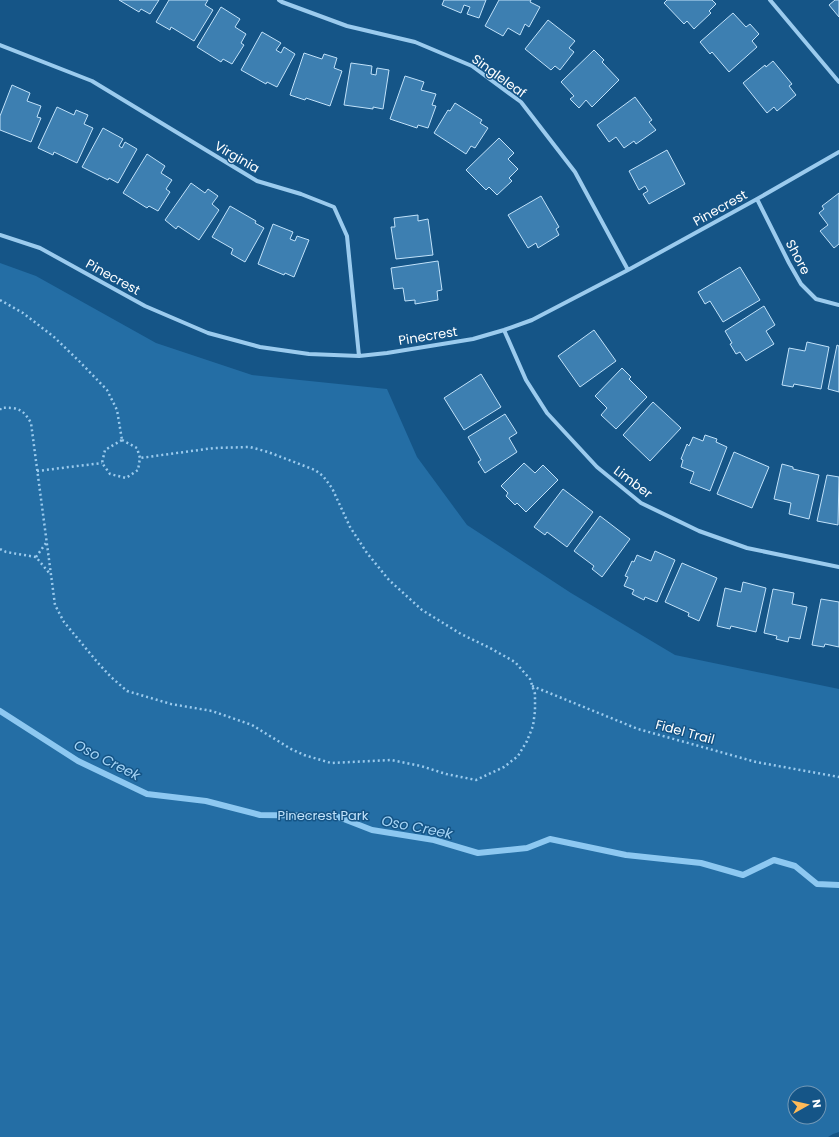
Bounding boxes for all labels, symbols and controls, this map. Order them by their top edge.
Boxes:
street label: Singleleaf [468,50,530,102]
street label: Virginia [211,136,263,178]
street label: Pinecrest [689,185,751,231]
street label: Shore [781,236,815,278]
street label: Pinecrest [82,254,144,300]
street label: Pinecrest [397,322,459,350]
street label: Limber [610,461,656,503]
street label: Fidel Trail [653,715,717,749]
water label: Oso Creek [70,735,144,786]
park label: Pinecrest Park [278,806,369,825]
water label: Oso Creek [380,810,455,844]
north arrow [787,1085,827,1125]
text: N [808,1098,825,1109]

